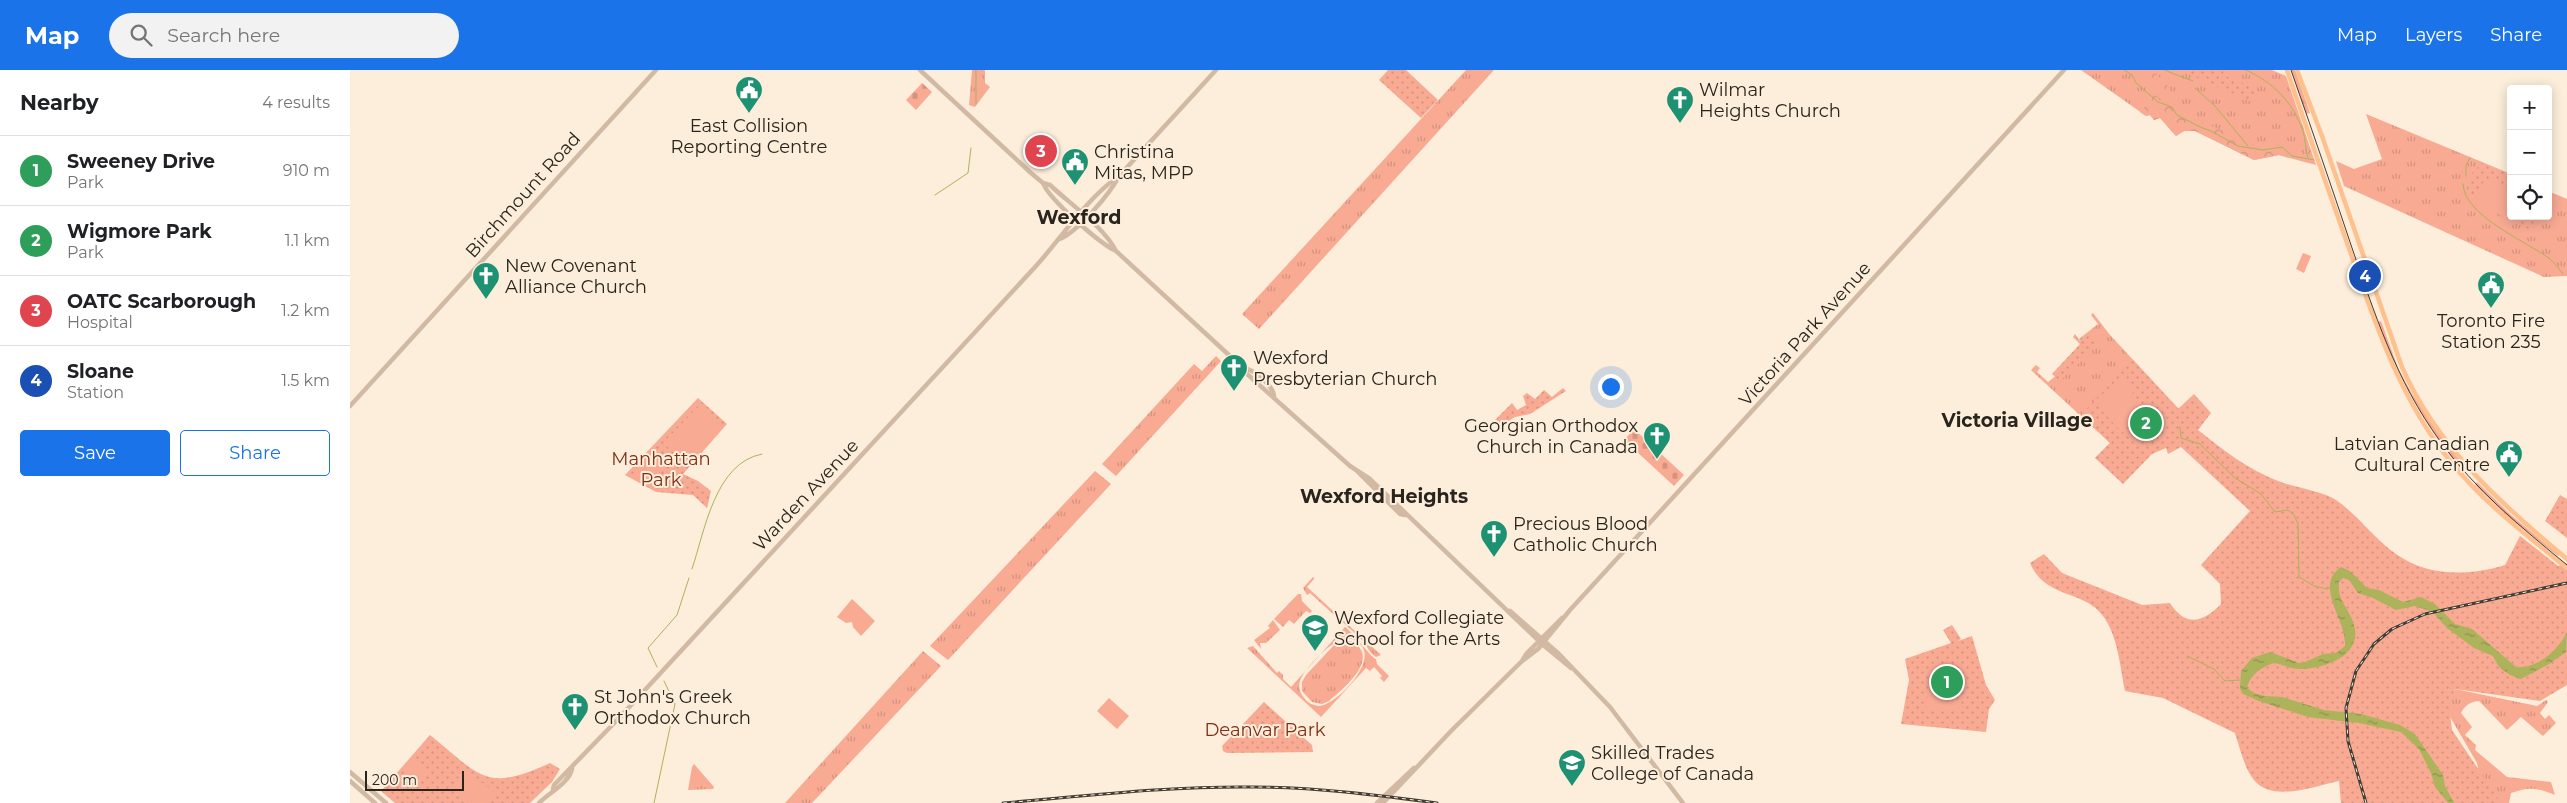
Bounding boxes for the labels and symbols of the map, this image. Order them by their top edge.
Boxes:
public building icon: East Collision Reporting Centre [734,75,764,114]
place label: Wilmar Heights Church [1699,79,1841,122]
church icon: Wilmar Heights Church [1665,85,1695,124]
place label: East Collision Reporting Centre [671,115,828,158]
street label: Birchmount Road [461,128,585,262]
pin: 3 [1025,132,1057,170]
place label: Christina Mitas, MPP [1094,141,1194,184]
public building icon: Christina Mitas, MPP [1060,147,1090,186]
district label: Wexford [1037,206,1121,229]
place label: New Covenant Alliance Church [505,255,647,298]
street label: Victoria Park Avenue [1734,257,1876,411]
pin: 4 [2349,257,2381,295]
church icon: New Covenant Alliance Church [471,261,501,300]
public building icon: Toronto Fire Station 235 [2476,270,2506,309]
place label: Toronto Fire Station 235 [2437,310,2545,353]
place label: Wexford Presbyterian Church [1253,347,1437,390]
church icon: Wexford Presbyterian Church [1219,353,1249,392]
your location [1598,374,1624,400]
pin: 2 [2130,404,2162,442]
district label: Victoria Village [1941,409,2092,432]
place label: Georgian Orthodox Church in Canada [1464,415,1638,458]
church icon: Georgian Orthodox Church in Canada [1642,421,1672,460]
place label: Latvian Canadian Cultural Centre [2334,433,2490,476]
street label: Warden Avenue [749,435,863,555]
public building icon: Latvian Canadian Cultural Centre [2494,439,2524,478]
park label: Manhattan Park [611,448,711,491]
district label: Wexford Heights [1300,485,1468,508]
place label: Precious Blood Catholic Church [1513,513,1658,556]
church icon: Precious Blood Catholic Church [1479,519,1509,558]
place label: Wexford Collegiate School for the Arts [1334,607,1504,650]
school or university icon: Wexford Collegiate School for the Arts [1300,613,1330,652]
pin: 1 [1931,663,1963,701]
place label: St John's Greek Orthodox Church [594,686,751,729]
church icon: St John's Greek Orthodox Church [560,692,590,731]
park label: Deanvar Park [1204,719,1326,741]
place label: Skilled Trades College of Canada [1591,742,1754,785]
school or university icon: Skilled Trades College of Canada [1557,748,1587,787]
scale bar [365,768,464,791]

